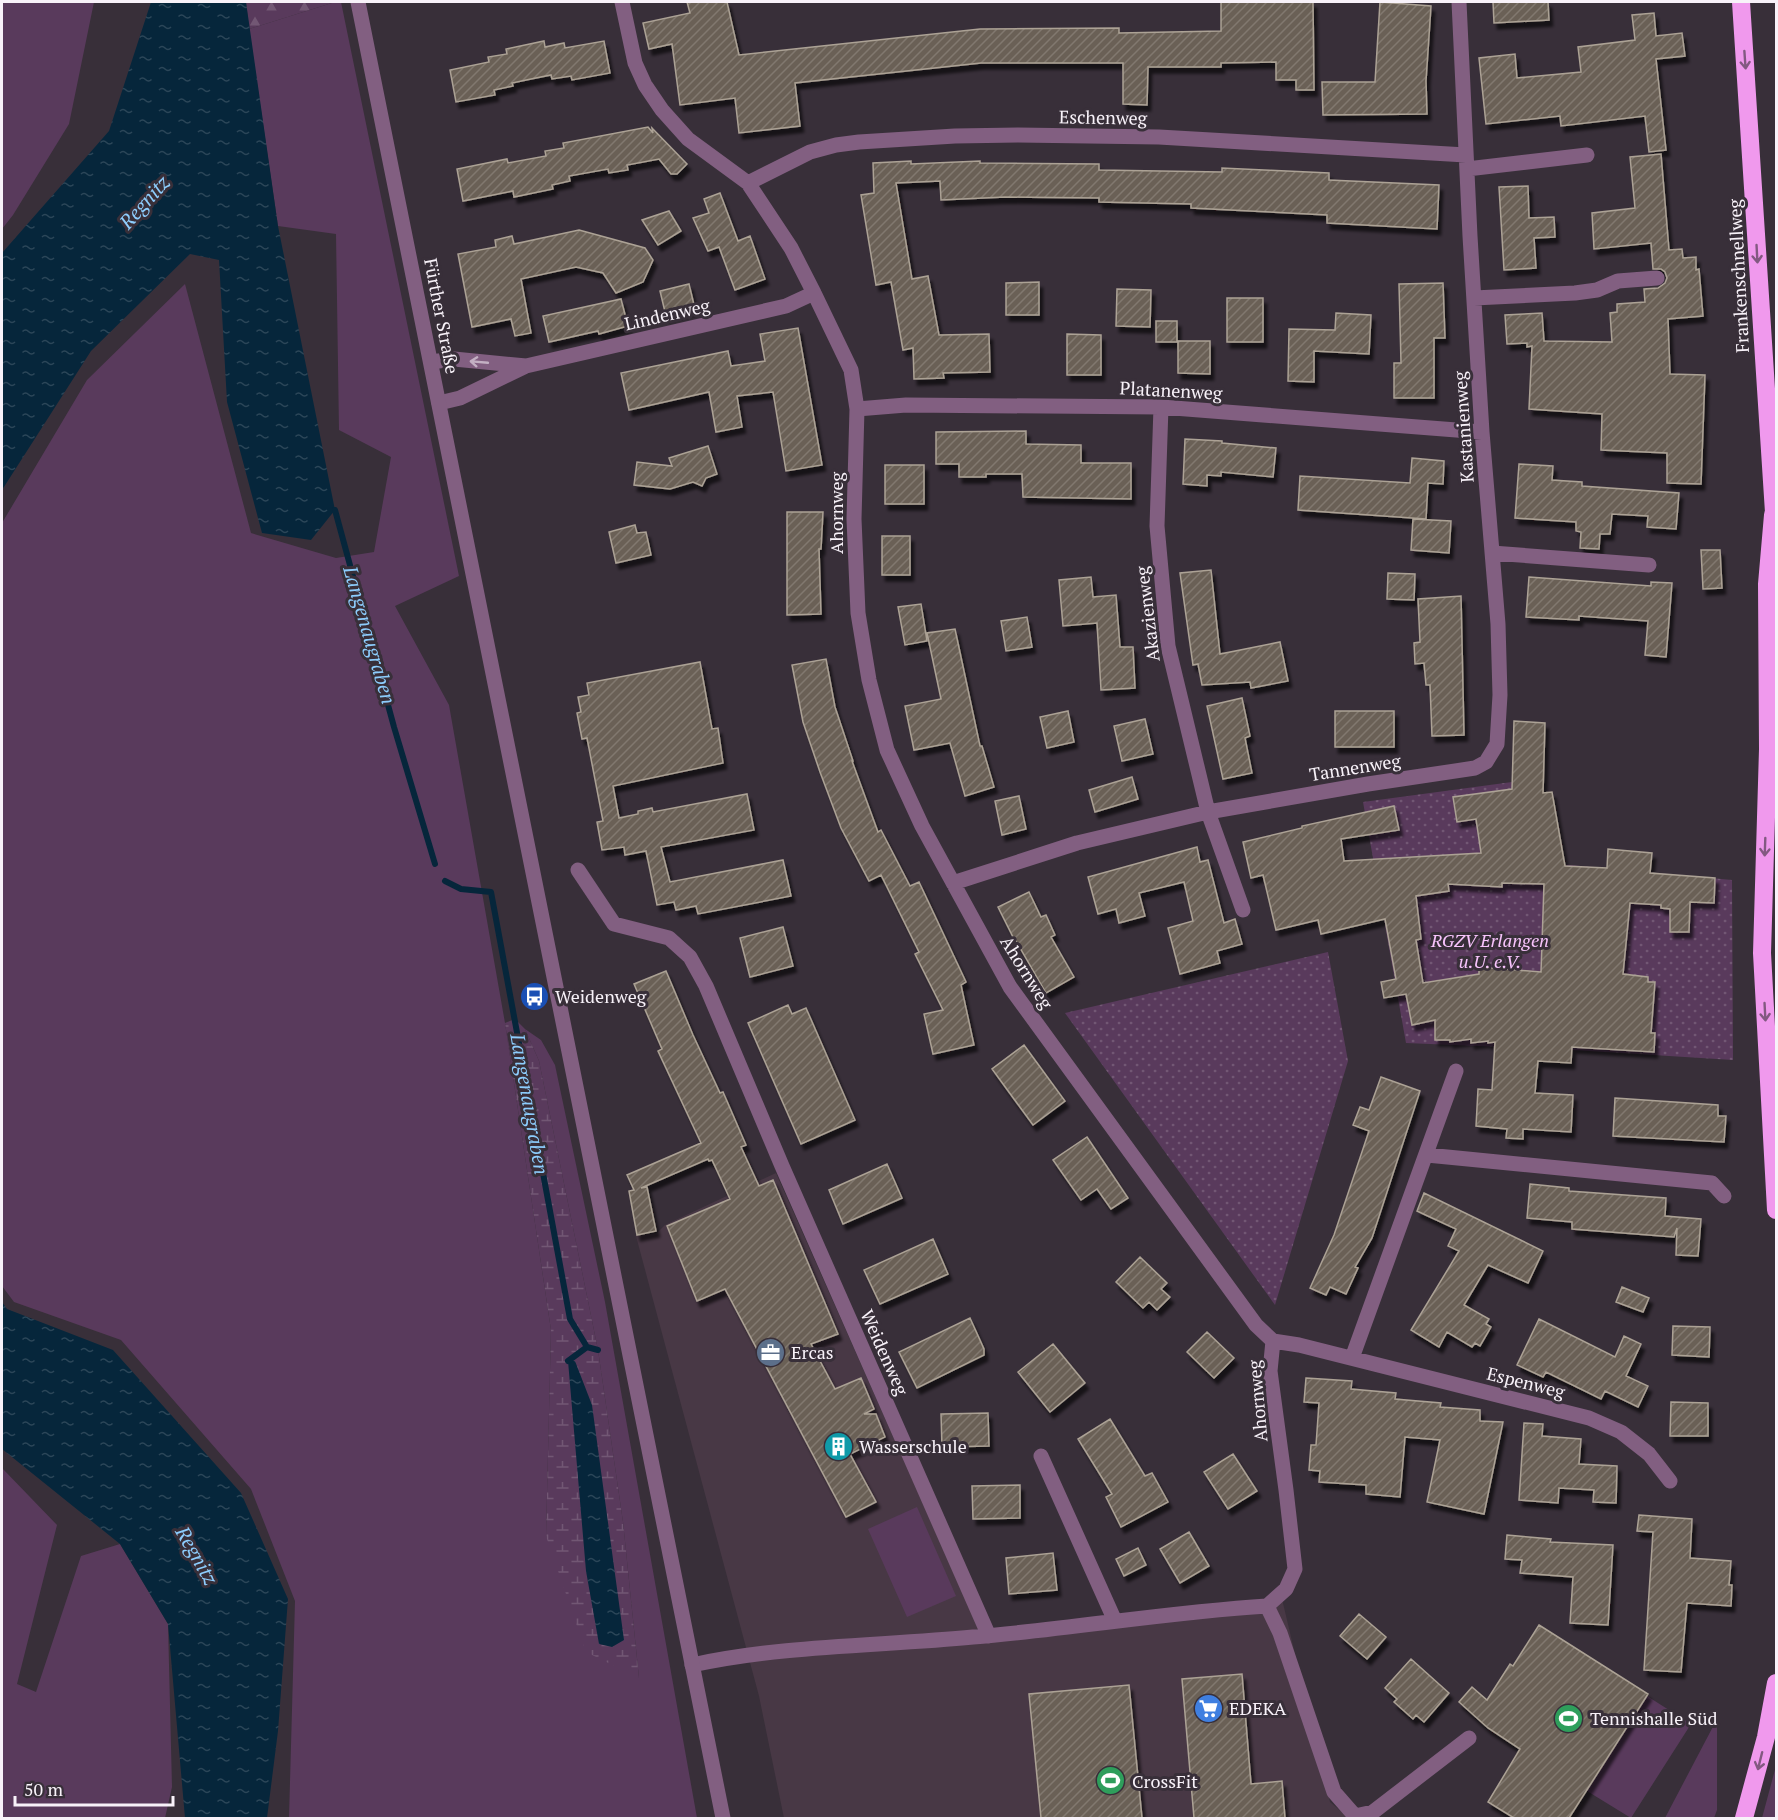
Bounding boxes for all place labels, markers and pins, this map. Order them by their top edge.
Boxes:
bus stop icon: Weidenweg [518,980,550,1012]
place label: Weidenweg [555,984,647,1008]
office icon: Ercas [754,1336,786,1368]
place label: Ercas [791,1340,834,1364]
building icon: Wasserschule [822,1430,854,1462]
place label: Wasserschule [859,1434,967,1458]
supermarket icon: EDEKA [1192,1692,1224,1724]
place label: EDEKA [1229,1696,1287,1720]
sports icon: Tennishalle Süd [1553,1702,1585,1734]
place label: Tennishalle Süd [1590,1706,1718,1730]
sports icon: CrossFit [1095,1765,1127,1797]
place label: CrossFit [1132,1769,1198,1793]

